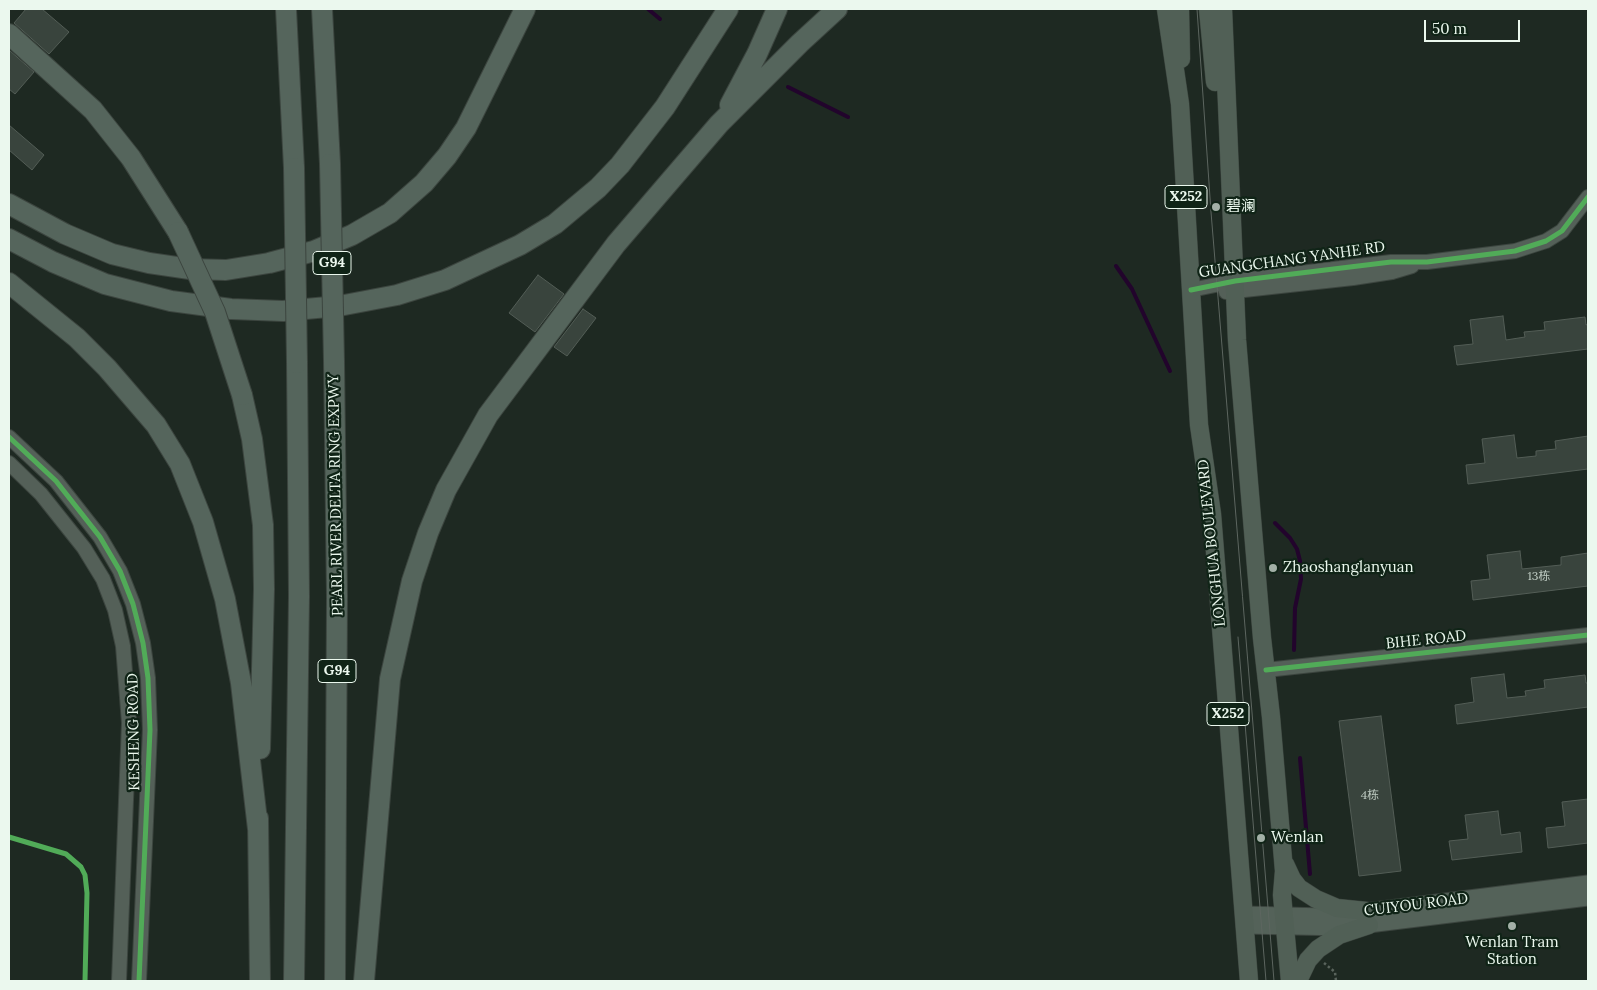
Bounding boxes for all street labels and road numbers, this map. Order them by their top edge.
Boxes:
road number: X252 [1165,186,1207,208]
street label: GUANGCHANG YANHE RD [1198,238,1386,282]
road number: G94 [313,252,351,274]
street label: PEARL RIVER DELTA RING EXPWY [325,374,347,616]
street label: LONGHUA BOULEVARD [1194,458,1230,628]
street label: BIHE ROAD [1385,627,1467,653]
road number: G94 [318,659,356,682]
street label: KESHENG ROAD [124,673,144,791]
road number: X252 [1207,702,1249,726]
street label: CUIYOU ROAD [1363,890,1469,920]

